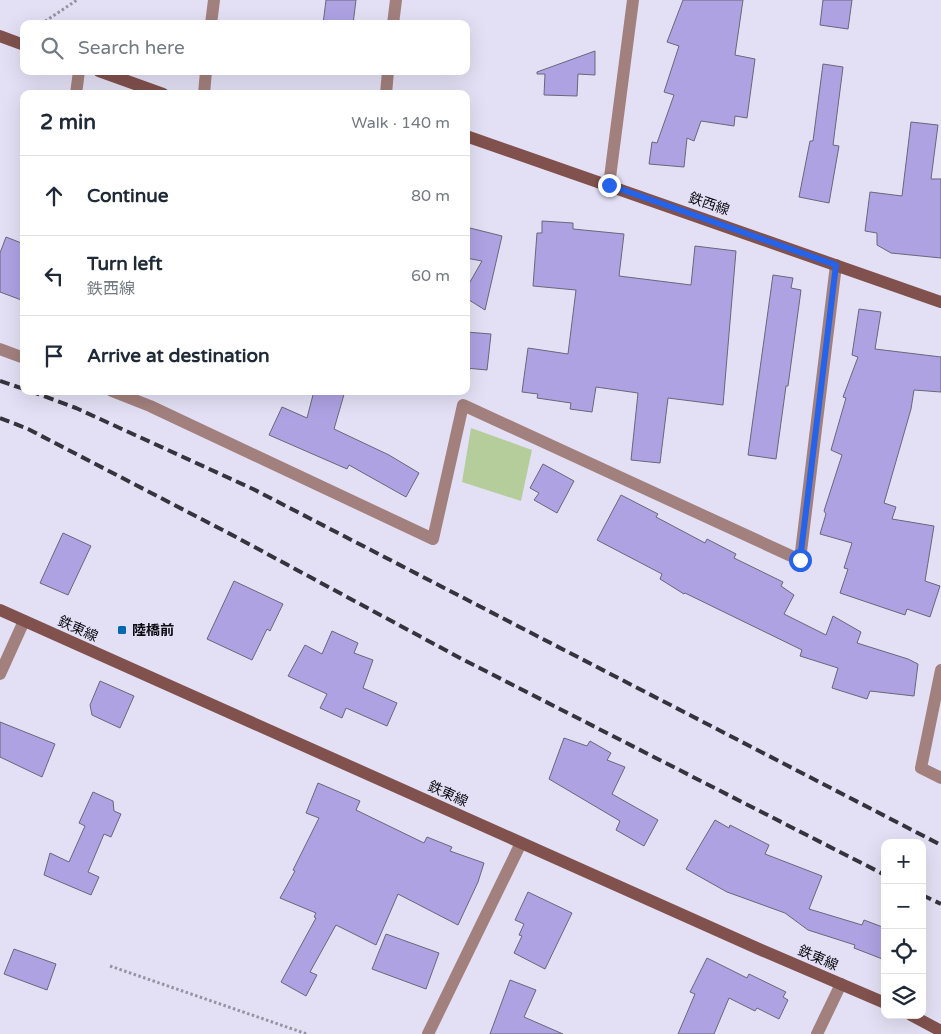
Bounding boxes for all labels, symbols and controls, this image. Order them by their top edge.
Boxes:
search box [20,20,470,75]
icon: search [38,34,66,62]
text: Search here [78,37,185,59]
text: 2 min [40,110,96,135]
text: Walk · 140 m [351,113,450,133]
route end [598,174,621,197]
icon: ahead [40,182,68,210]
text: Continue [87,185,169,207]
text: 80 m [411,186,450,206]
street label: 鉄西線 [686,189,732,219]
text: Turn left [87,253,163,275]
icon: left [40,262,68,290]
text: 60 m [411,266,450,286]
text: 鉄西線 [87,279,135,299]
icon: arrive [40,342,68,370]
text: Arrive at destination [87,345,270,367]
route start [789,549,812,572]
street label: 鉄東線 [55,613,101,645]
place label: 陸橋前 [132,622,174,639]
marker: 陸橋前 [116,624,128,636]
street label: 鉄東線 [425,778,471,810]
map controls [881,839,926,1019]
button: + [881,839,926,884]
button: − [881,884,926,929]
button: locate [881,929,926,974]
street label: 鉄東線 [795,942,841,974]
button: layers [881,974,926,1019]

